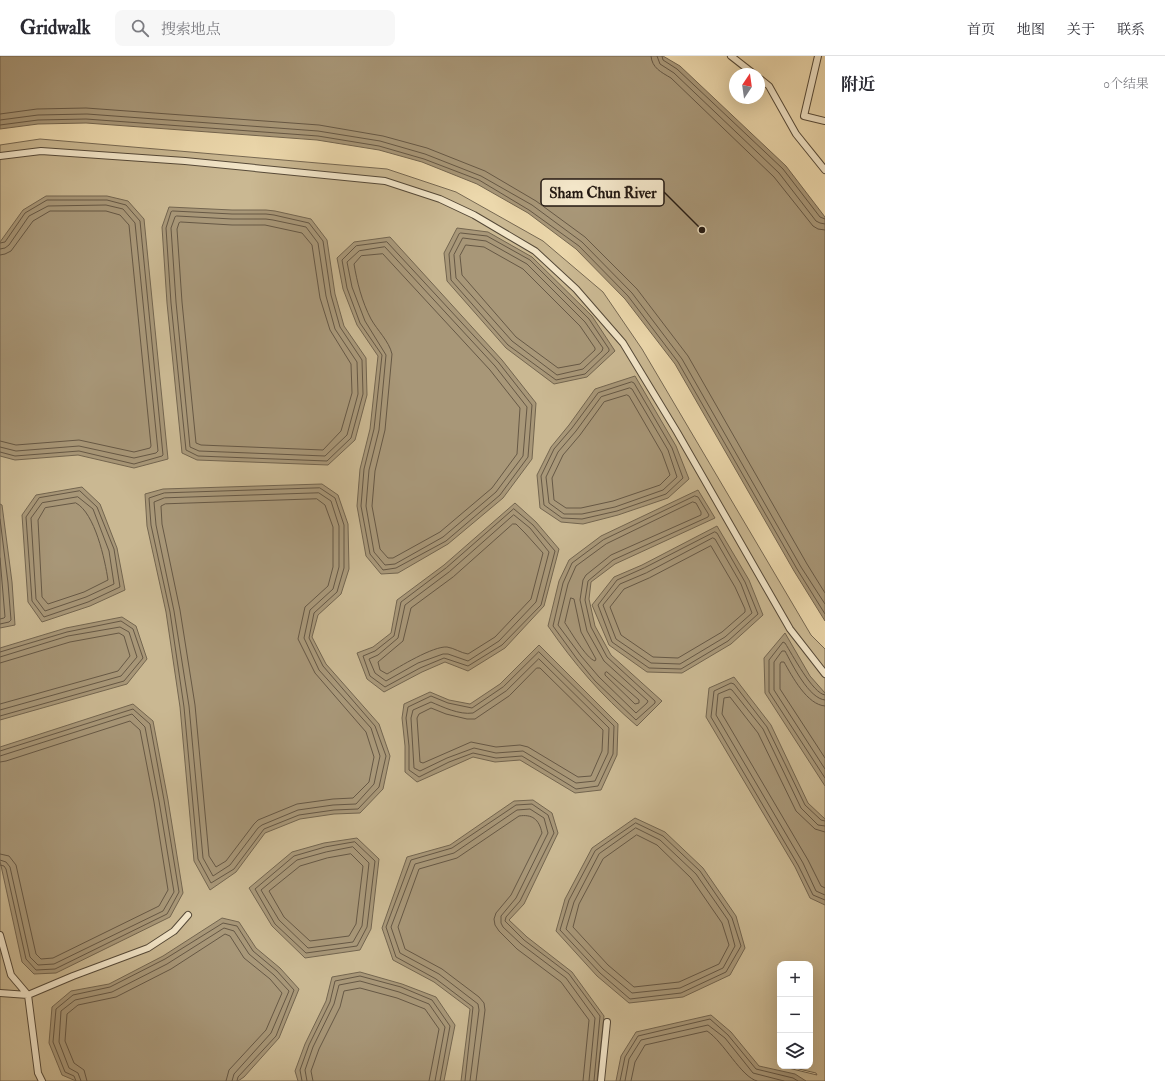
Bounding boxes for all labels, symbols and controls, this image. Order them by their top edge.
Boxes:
search box [115,10,395,46]
text: Gridwalk [20,16,91,40]
icon: search [129,17,151,39]
text: 搜索地点 [161,20,221,39]
text: 首页 [967,21,995,38]
text: 地图 [1017,21,1045,38]
text: 关于 [1067,21,1095,38]
text: 联系 [1117,21,1145,38]
north arrow [729,68,765,104]
text: 附近 [841,74,875,95]
text: 0个结果 [1103,76,1149,92]
callout: Sham Chun River [541,179,664,206]
text: Sham Chun River [549,184,657,203]
map controls [777,961,813,1069]
button: + [777,961,813,997]
button: − [777,997,813,1033]
button: layers [777,1033,813,1069]

